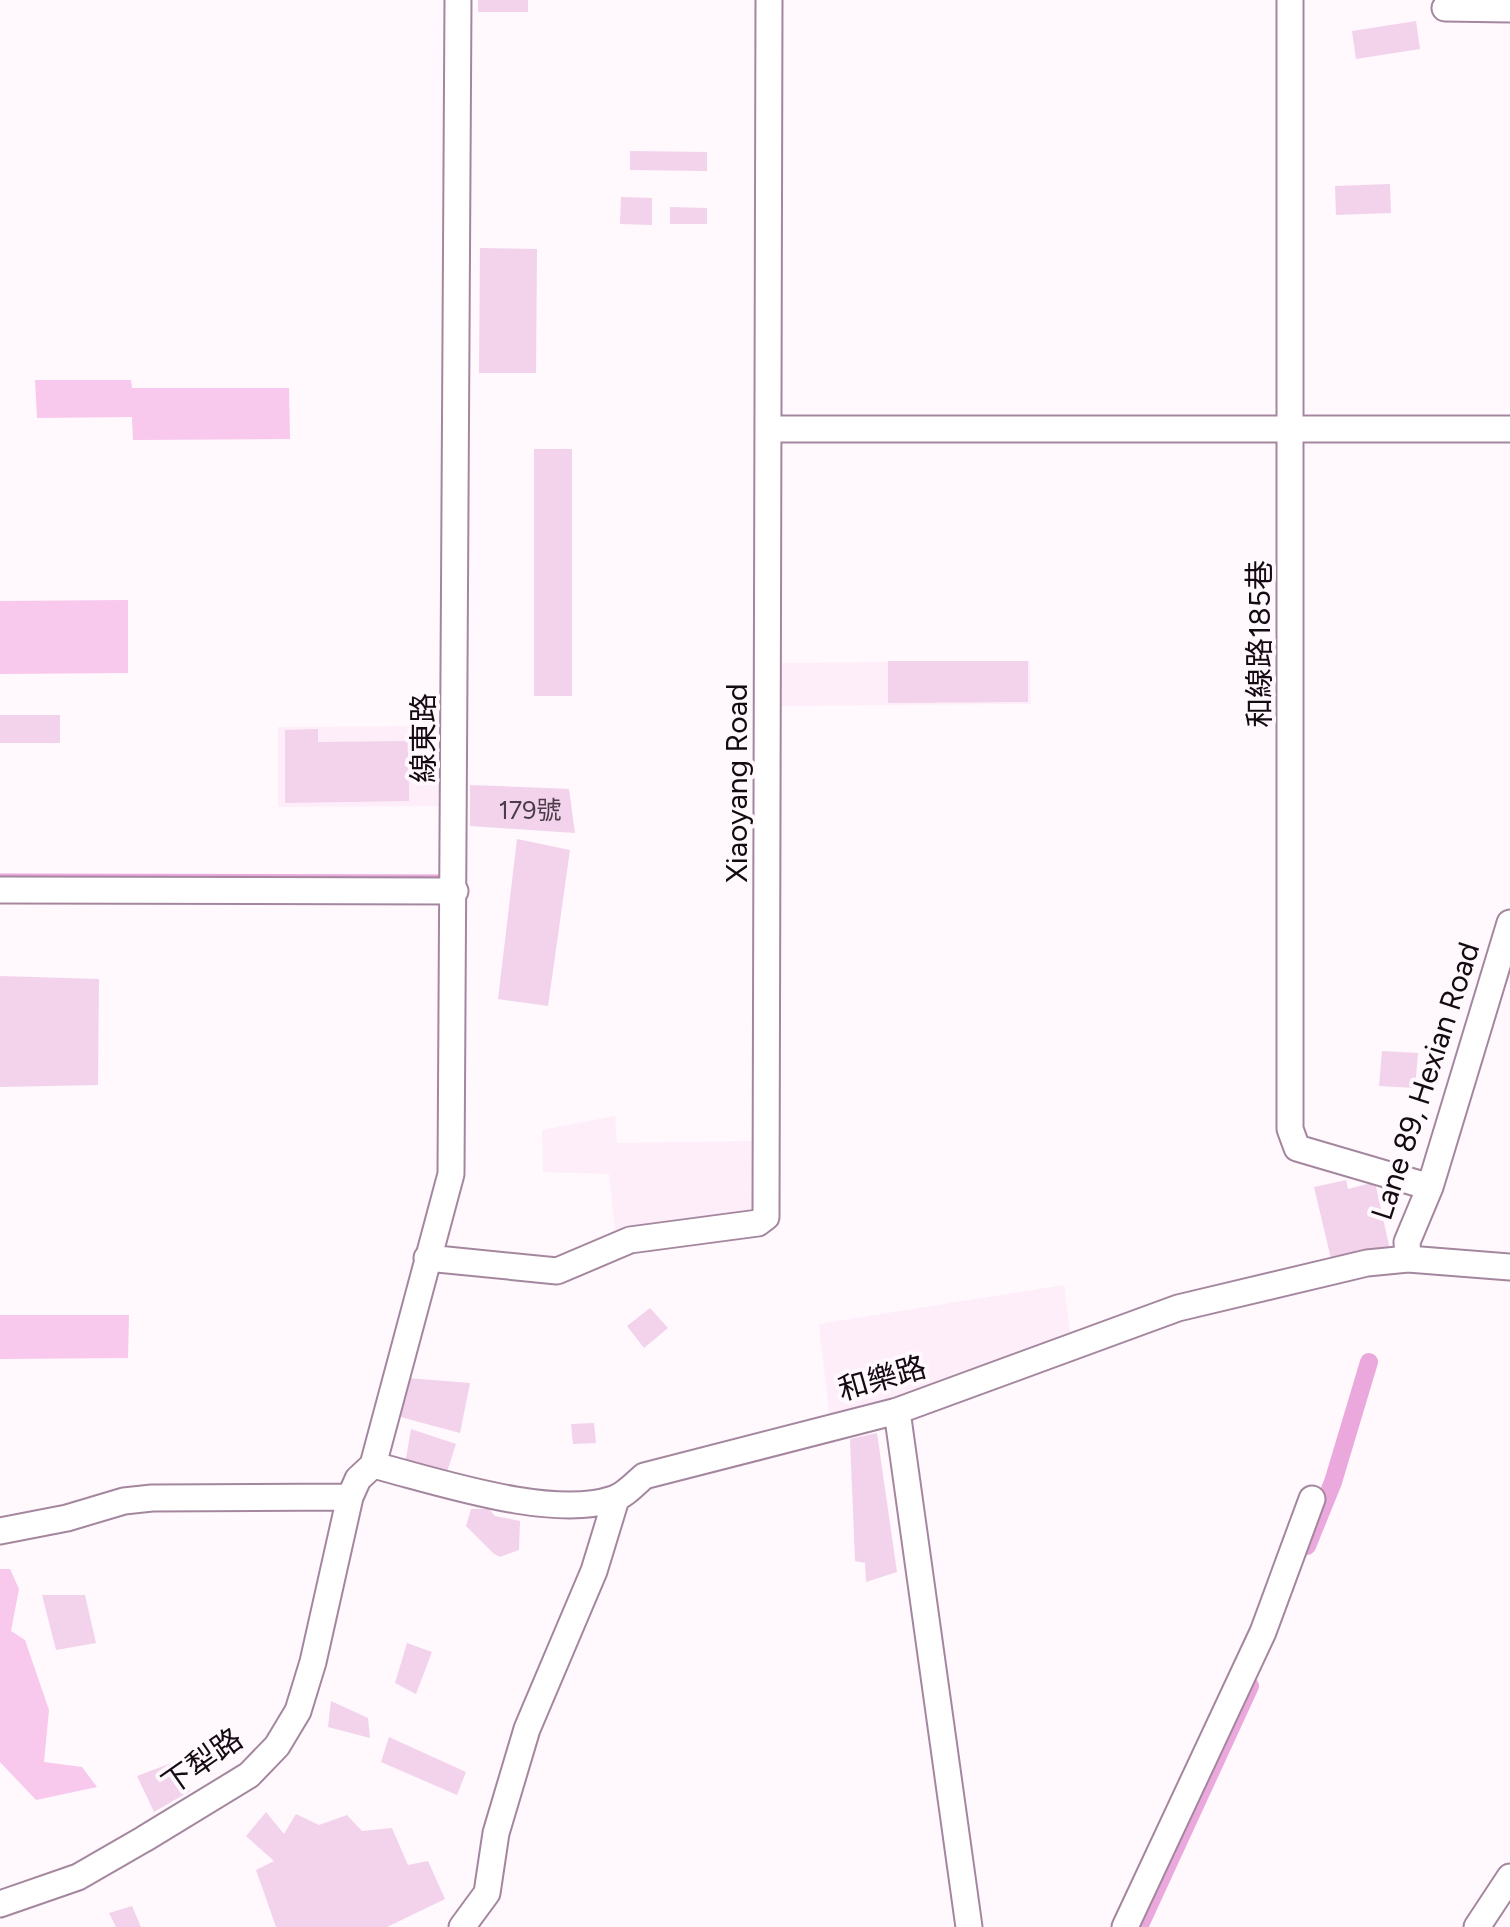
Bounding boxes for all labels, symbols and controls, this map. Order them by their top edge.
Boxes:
street label: 和線路185巷 [1241,560,1278,728]
street label: Xiaoyang Road [718,683,755,883]
street label: 線東路 [405,693,442,783]
house number: 179號 [499,795,561,825]
street label: Lane 89, Hexian Road [1363,938,1487,1224]
street label: 和樂路 [834,1348,930,1408]
street label: 下犁路 [155,1720,249,1802]

